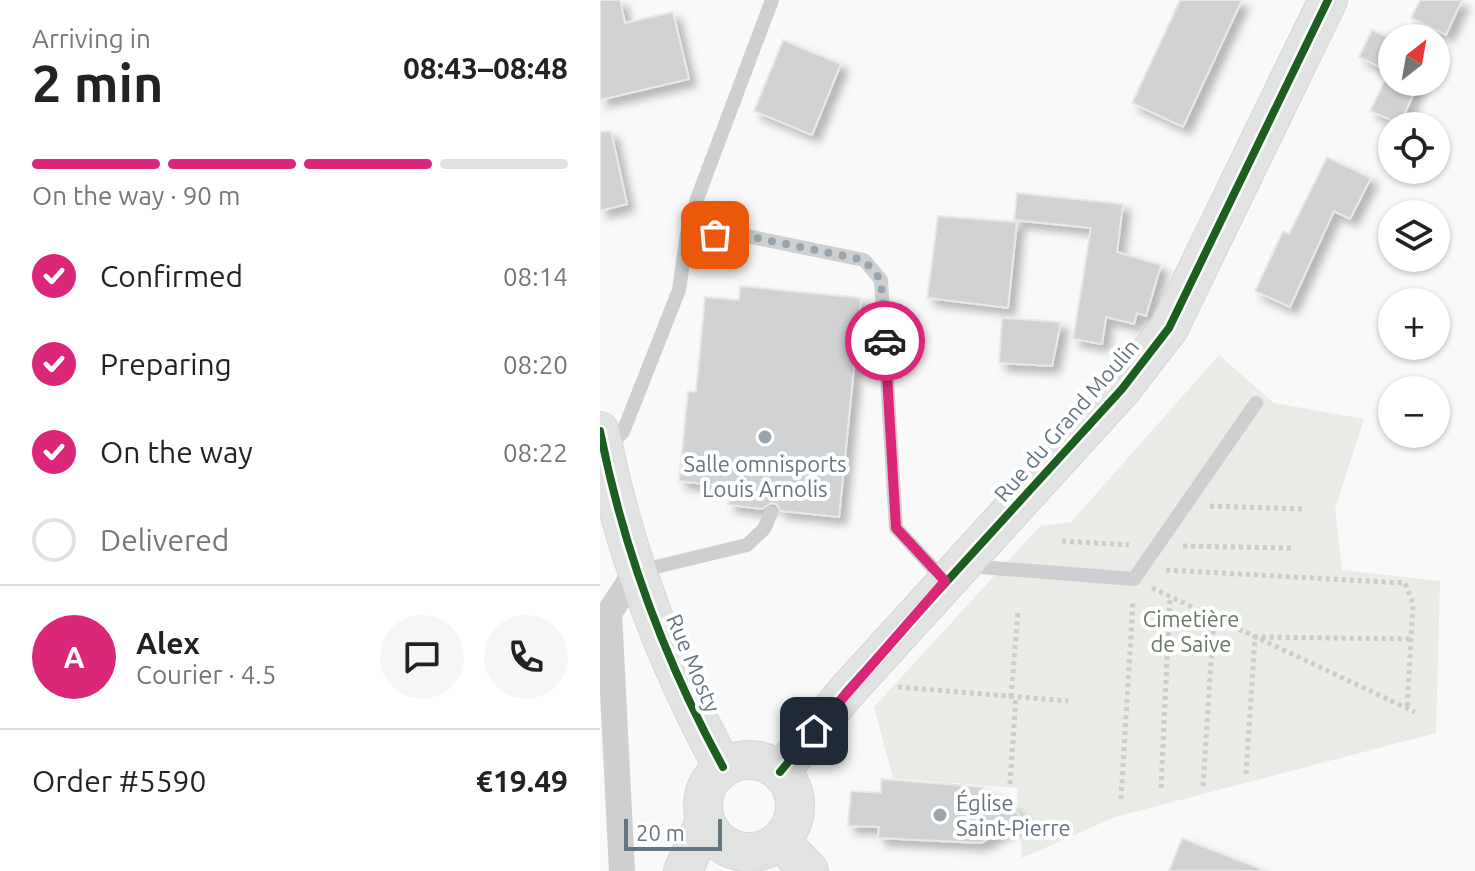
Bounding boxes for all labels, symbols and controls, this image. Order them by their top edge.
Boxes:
text: Arriving in [32,24,151,53]
north arrow [1378,24,1450,96]
map controls [1378,24,1450,448]
text: 08:43–08:48 [403,51,568,85]
text: 2 min [32,54,163,112]
button: locate [1378,112,1450,184]
text: On the way · 90 m [32,181,240,210]
button: layers [1378,200,1450,272]
pin [681,201,749,269]
icon: bag [693,213,737,257]
icon: check [32,254,76,298]
text: Confirmed [100,259,243,293]
text: 08:14 [503,262,568,291]
button: + [1378,288,1450,360]
courier [845,301,925,381]
icon: car [863,319,907,363]
street label: Rue du Grand Moulin [989,334,1143,506]
icon: check [32,342,76,386]
text: Preparing [100,347,232,381]
text: 08:20 [503,350,568,379]
button: − [1378,376,1450,448]
marker: Salle omnisports Louis Arnolis [756,428,774,446]
icon: check [32,430,76,474]
text: On the way [100,435,253,469]
text: 08:22 [503,438,568,467]
place label: Salle omnisports Louis Arnolis [683,451,847,501]
text: Delivered [100,523,229,557]
park label: Cimetière de Saive [1143,606,1239,656]
street label: Rue Mosty [662,610,726,716]
button: chat [380,615,464,699]
button: phone [484,615,568,699]
text: Alex [136,626,200,660]
text: A [63,640,85,674]
text: Courier · 4.5 [136,660,276,689]
pin [780,697,848,765]
icon: home [792,709,836,753]
text: Order #5590 [32,764,206,798]
text: €19.49 [476,764,568,798]
place label: Église Saint-Pierre [956,789,1071,840]
marker: Église Saint-Pierre [931,806,949,824]
scale bar [624,815,722,851]
text: 20 m [636,820,685,845]

